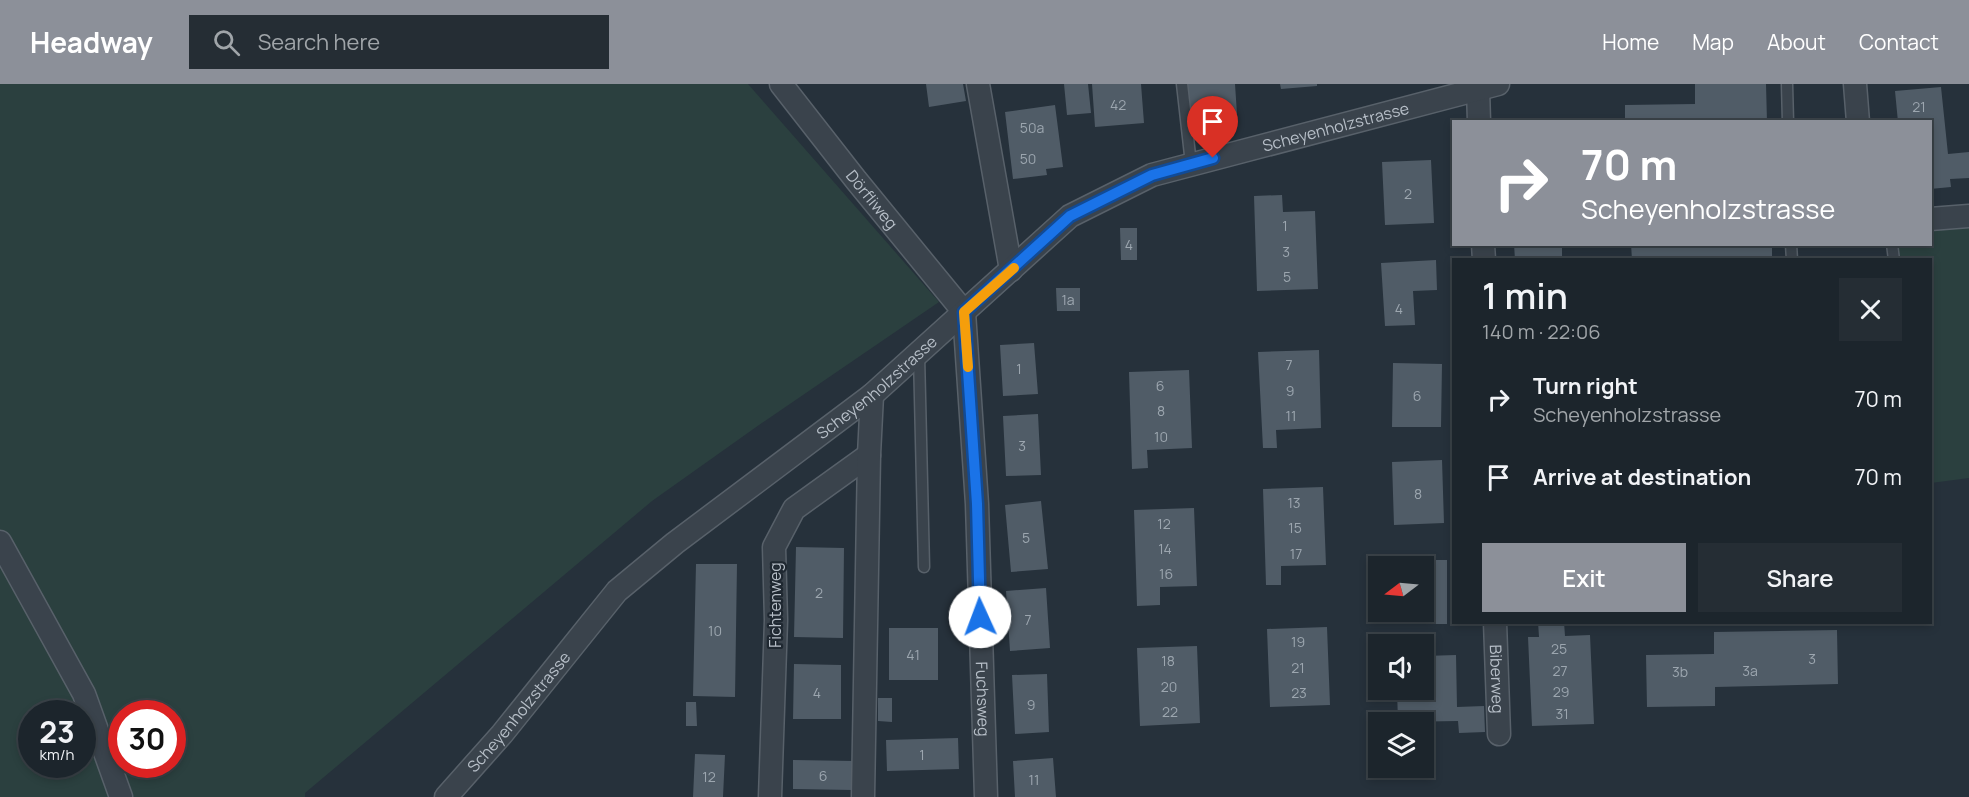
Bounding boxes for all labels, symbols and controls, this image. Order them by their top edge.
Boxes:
search box [189,15,609,69]
text: Headway [30,23,153,61]
icon: search [210,26,243,59]
text: Search here [258,27,380,57]
text: Home [1602,28,1659,56]
text: Map [1692,28,1734,56]
text: About [1767,28,1826,56]
text: Contact [1859,28,1939,56]
house number: 42 [1110,95,1126,114]
pin [1187,96,1238,158]
street label: Scheyenholzstrasse [1260,97,1411,157]
house number: 21 [1912,97,1926,116]
icon: arrive [1196,105,1229,138]
house number: 50a [1020,118,1044,137]
text: 70 m [1581,135,1677,193]
icon: right [1482,144,1560,222]
house number: 50 [1020,149,1036,168]
street label: Dörfliweg [841,165,903,234]
house number: 2 [1404,184,1412,203]
text: Scheyenholzstrasse [1581,190,1835,227]
house number: 1 [1282,216,1288,235]
house number: 4 [1125,235,1133,254]
house number: 3 [1282,242,1290,261]
house number: 5 [1283,267,1291,286]
text: 1 min [1482,271,1568,320]
button: close [1839,278,1902,341]
house number: 1a [1061,290,1075,309]
house number: 4 [1395,299,1403,318]
text: 140 m · 22:06 [1482,318,1601,345]
street label: Scheyenholzstrasse [812,331,942,444]
house number: 7 [1285,355,1293,374]
house number: 1 [1016,359,1022,378]
text: Turn right [1533,371,1638,401]
house number: 6 [1156,376,1164,395]
house number: 9 [1286,381,1294,400]
icon: right [1482,383,1515,416]
text: 70 m [1854,384,1902,414]
house number: 6 [1413,386,1421,405]
house number: 8 [1157,401,1165,420]
text: Scheyenholzstrasse [1533,401,1721,428]
house number: 11 [1286,406,1296,425]
house number: 10 [1154,427,1168,446]
house number: 3 [1018,436,1026,455]
icon: arrive [1482,461,1515,494]
text: Arrive at destination [1533,462,1751,492]
text: 70 m [1854,462,1902,492]
house number: 8 [1414,484,1422,503]
house number: 13 [1287,493,1301,512]
house number: 12 [1157,514,1171,533]
house number: 15 [1288,518,1302,537]
house number: 5 [1022,528,1030,547]
house number: 14 [1158,539,1172,558]
button: Exit [1482,543,1686,612]
button: Share [1698,543,1902,612]
house number: 17 [1290,544,1302,563]
north arrow [1368,556,1434,622]
map controls [1368,556,1434,778]
street label: Fichtenweg [764,562,786,648]
house number: 16 [1159,564,1173,583]
house number: 2 [815,583,823,602]
position arrow [948,585,1012,649]
house number: 7 [1024,610,1032,629]
house number: 10 [708,621,722,640]
house number: 19 [1291,632,1305,651]
button: sound [1368,634,1434,700]
house number: 25 [1551,639,1567,658]
street label: Biberweg [1485,644,1509,714]
house number: 41 [906,645,920,664]
street label: Scheyenholzstrasse [462,647,575,777]
house number: 3 [1808,649,1816,668]
house number: 18 [1161,651,1175,670]
house number: 21 [1291,658,1305,677]
street label: Fuchsweg [971,661,995,737]
house number: 27 [1552,661,1568,680]
house number: 3a [1742,661,1758,680]
house number: 3b [1672,662,1688,681]
house number: 20 [1161,677,1177,696]
house number: 29 [1553,682,1569,701]
house number: 4 [813,683,821,702]
house number: 23 [1291,683,1307,702]
house number: 9 [1027,695,1035,714]
speed limit sign: 30 [108,700,186,778]
house number: 22 [1162,702,1178,721]
house number: 31 [1555,704,1569,723]
text: 23 [39,711,75,752]
button: layers [1368,712,1434,778]
text: km/h [40,744,74,765]
house number: 1 [919,745,925,764]
house number: 6 [819,766,827,785]
house number: 12 [702,767,716,786]
house number: 11 [1029,770,1039,789]

